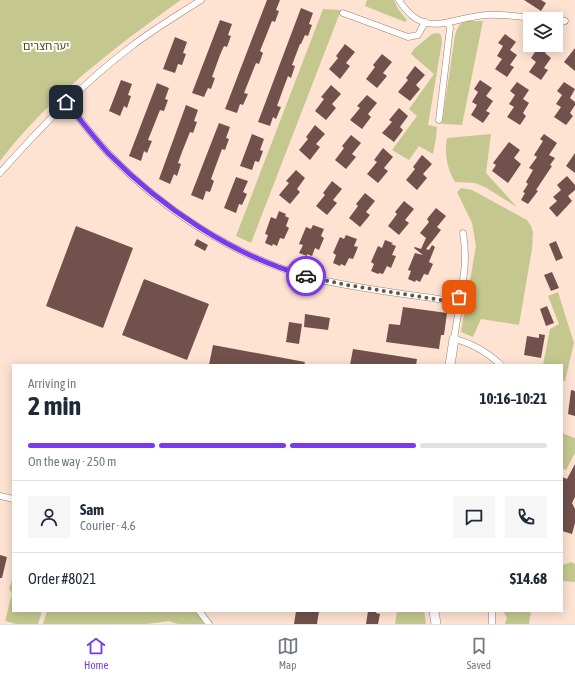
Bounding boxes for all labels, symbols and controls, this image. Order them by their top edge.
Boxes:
map controls [523,12,563,52]
button: layers [523,12,563,52]
park label: יער חצרים [23,40,69,52]
pin [49,85,83,119]
icon: home [55,91,77,113]
courier [286,256,326,296]
icon: car [295,265,317,287]
pin [442,280,476,314]
icon: bag [448,286,470,308]
text: Arriving in [28,376,76,391]
text: 10:16–10:21 [479,390,547,407]
text: 2 min [28,391,81,421]
text: On the way · 250 m [28,454,116,469]
button: person [28,496,70,538]
button: chat [453,496,495,538]
button: phone [505,496,547,538]
text: Sam [80,501,104,518]
text: Courier · 4.6 [80,518,136,533]
text: Order #8021 [28,570,96,587]
text: $14.68 [510,570,547,587]
tab: Home [84,635,109,671]
tab: Map [277,635,299,671]
tab: Saved [467,635,491,671]

